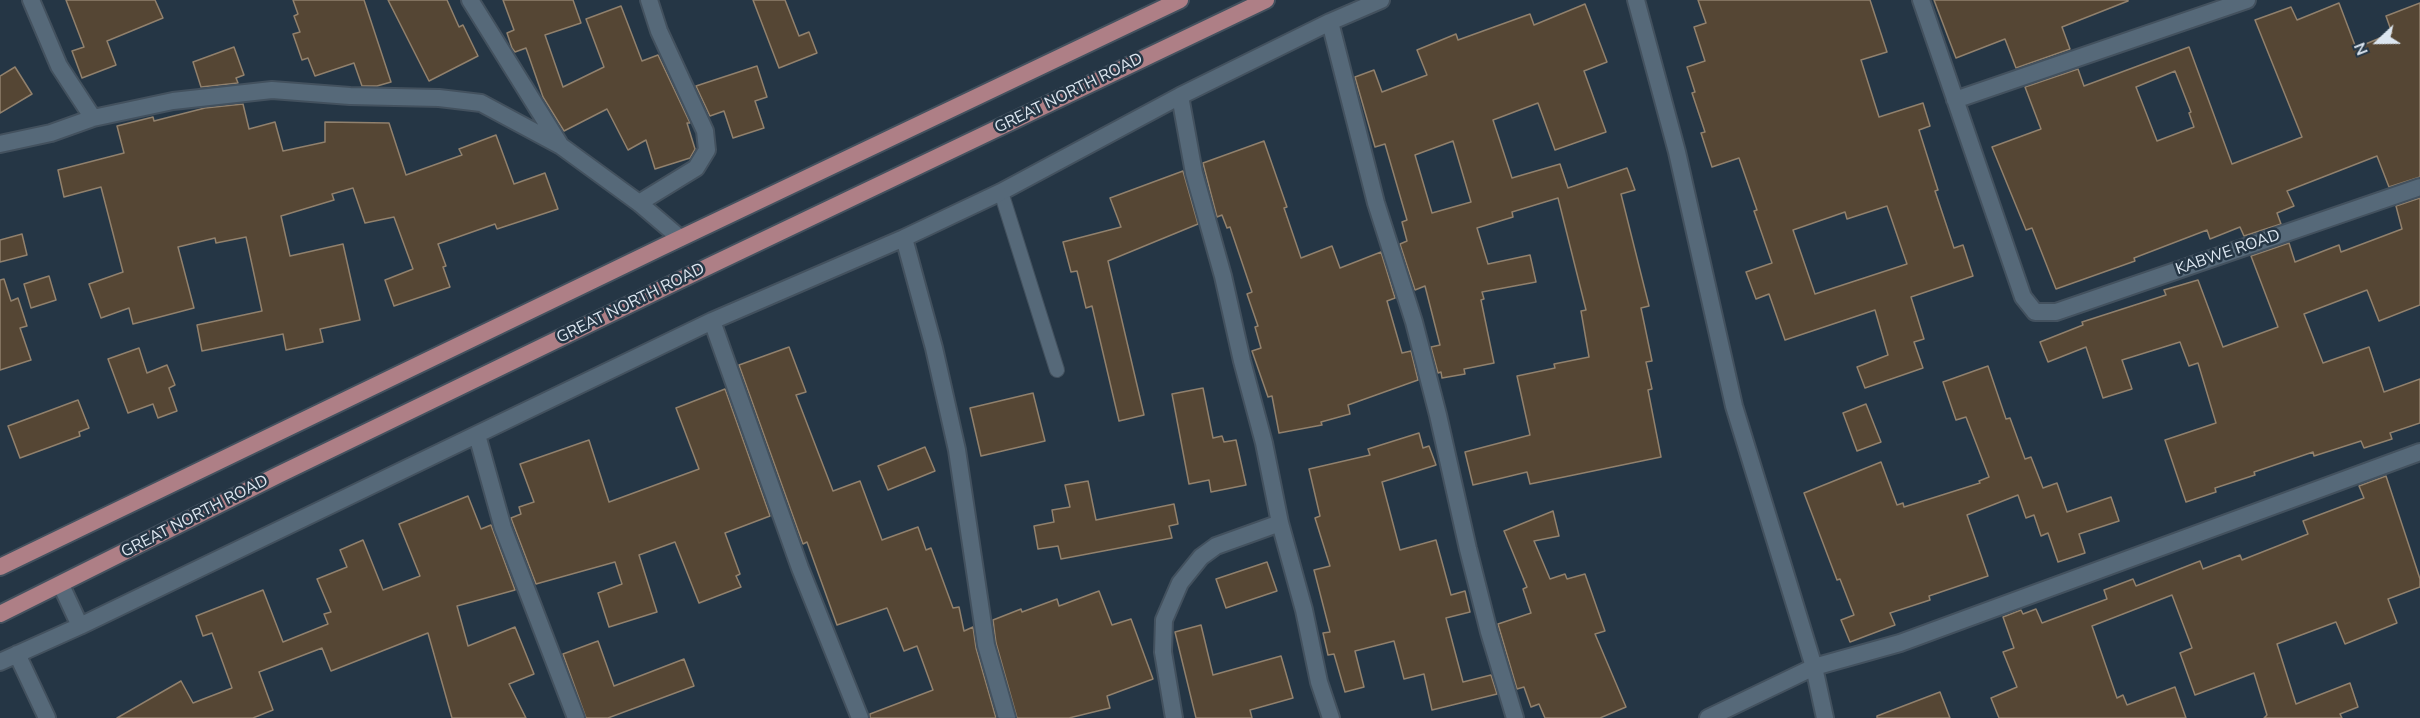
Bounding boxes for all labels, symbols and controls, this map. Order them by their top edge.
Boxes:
north arrow [2348,12,2408,72]
text: N [2349,39,2374,58]
street label: GREAT NORTH ROAD [992,50,1146,138]
street label: KABWE ROAD [2173,226,2283,280]
street label: GREAT NORTH ROAD [554,260,708,348]
street label: GREAT NORTH ROAD [118,472,272,562]

